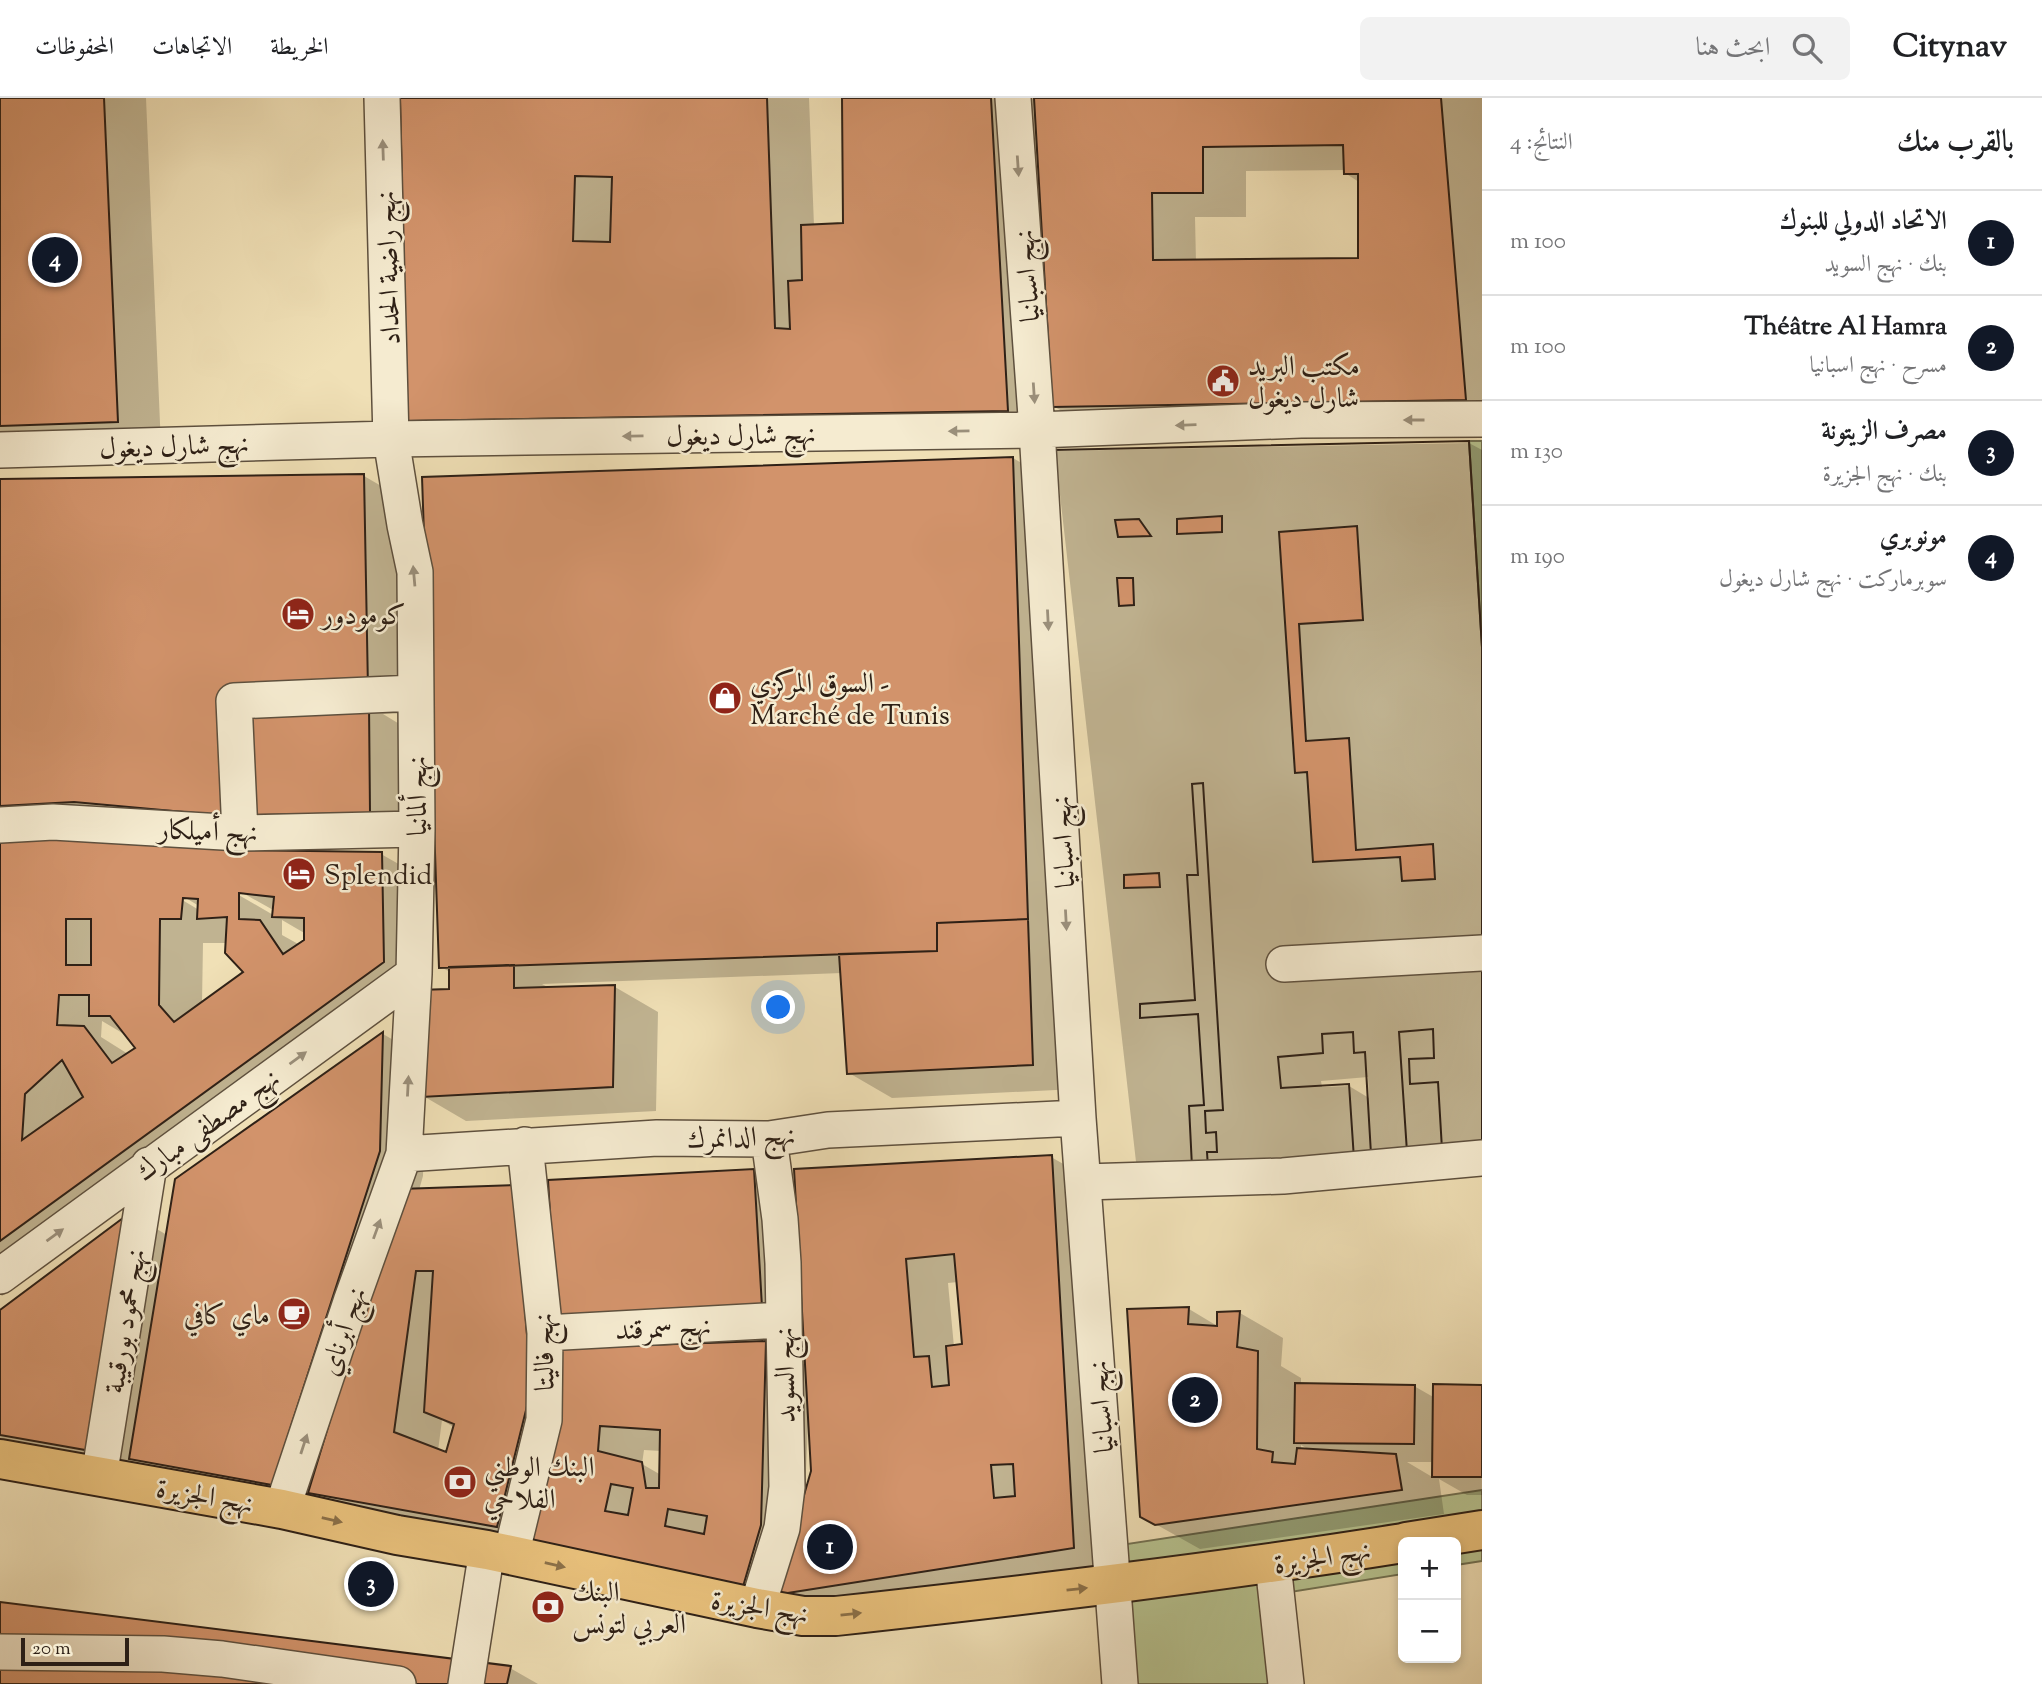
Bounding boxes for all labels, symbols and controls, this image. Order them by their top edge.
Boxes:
search box [1360,17,1850,80]
text: Citynav [1892,24,2007,72]
icon: search [1788,29,1826,67]
text: ابحث هنا [1696,30,1770,67]
text: المحفوظات [35,31,114,65]
text: الاتجاهات [152,31,232,65]
text: الخريطة [270,31,329,65]
text: بالقرب منك [1897,122,2014,165]
text: النتائج: 4 [1510,127,1573,160]
one-way arrow [378,139,389,161]
one-way arrow [1013,155,1024,177]
street label: نهج راضية الحداد [367,190,415,346]
text: الاتحاد الدولي للبنوك [1780,204,1947,241]
text: 100 m [1510,226,1566,259]
text: 1 [1987,226,1995,259]
street label: نهج اسبانيا [1006,228,1054,323]
pin: 4 [32,234,78,286]
text: بنك · نهج السويد [1824,249,1947,282]
text: Théâtre Al Hamra [1744,309,1947,346]
text: 100 m [1510,331,1566,364]
text: 2 [1986,331,1996,364]
place label: مكتب البريد شارل ديغول [1248,348,1360,420]
text: مسرح · نهج اسبانيا [1810,350,1947,383]
public building icon: مكتب البريد شارل ديغول [1204,362,1242,400]
one-way arrow [1029,382,1040,404]
one-way arrow [1403,414,1425,425]
text: مصرف الزيتونة [1821,414,1947,451]
street label: نهج شارل ديغول [666,416,816,460]
one-way arrow [1175,419,1197,430]
street label: نهج شارل ديغول [99,425,250,473]
one-way arrow [948,426,970,437]
one-way arrow [622,430,644,442]
text: 130 m [1510,436,1563,469]
text: 3 [1986,436,1996,469]
text: بنك · نهج الجزيرة [1822,459,1947,492]
text: مونوبري [1879,519,1947,556]
text: 190 m [1510,541,1565,574]
text: 4 [1985,541,1997,574]
text: سوبرماركت · نهج شارل ديغول [1719,564,1947,597]
one-way arrow [408,565,419,587]
hotel icon: كومودور [279,595,317,633]
place label: كومودور [319,597,406,637]
one-way arrow [1043,609,1054,631]
place label: السوق المركزي - Marché de Tunis [750,665,950,737]
shop icon: السوق المركزي - Marché de Tunis [706,679,744,717]
street label: نهج ألمانيا [397,756,441,836]
street label: نهج اسبانيا [1043,794,1089,889]
street label: نهج أميلكار [154,809,259,857]
hotel icon: Splendid [280,855,318,893]
place label: Splendid [324,857,433,897]
one-way arrow [1061,910,1072,932]
your location [761,990,795,1024]
one-way arrow [289,1051,307,1065]
street label: نهج مصطفى مبارك [128,1060,291,1194]
one-way arrow [402,1075,413,1097]
street label: نهج الدانمرك [686,1117,796,1163]
one-way arrow [372,1219,383,1240]
one-way arrow [46,1228,64,1242]
street label: نهج محمود بورقيبة [96,1246,160,1397]
street label: نهج أبرناي [309,1281,381,1382]
cafe icon: ماي كافي [275,1295,313,1333]
place label: ماي كافي [184,1297,270,1337]
street label: نهج سمرقند [614,1308,712,1354]
street label: نهج فاليتا [525,1312,569,1391]
street label: نهج السويد [766,1327,810,1423]
street label: نهج اسبانيا [1080,1359,1128,1454]
pin: 2 [1172,1374,1218,1426]
one-way arrow [299,1434,310,1455]
place label: البنك الوطني الفلاحي [484,1449,595,1521]
bank icon: البنك الوطني الفلاحي [441,1463,479,1501]
street label: نهج الجزيرة [152,1470,256,1528]
one-way arrow [321,1515,343,1526]
pin: 1 [807,1521,853,1573]
street label: نهج الجزيرة [1271,1532,1374,1588]
map controls [1398,1537,1461,1663]
button: + [1398,1537,1461,1600]
pin: 3 [348,1558,394,1610]
one-way arrow [544,1560,566,1571]
place label: البنك العربي لتونس [572,1574,686,1646]
street label: نهج الجزيرة [708,1582,811,1638]
one-way arrow [1066,1584,1088,1595]
bank icon: البنك العربي لتونس [529,1588,567,1626]
button: − [1398,1600,1461,1663]
one-way arrow [840,1609,862,1620]
scale bar [21,1635,130,1667]
text: 20 m [32,1636,71,1663]

